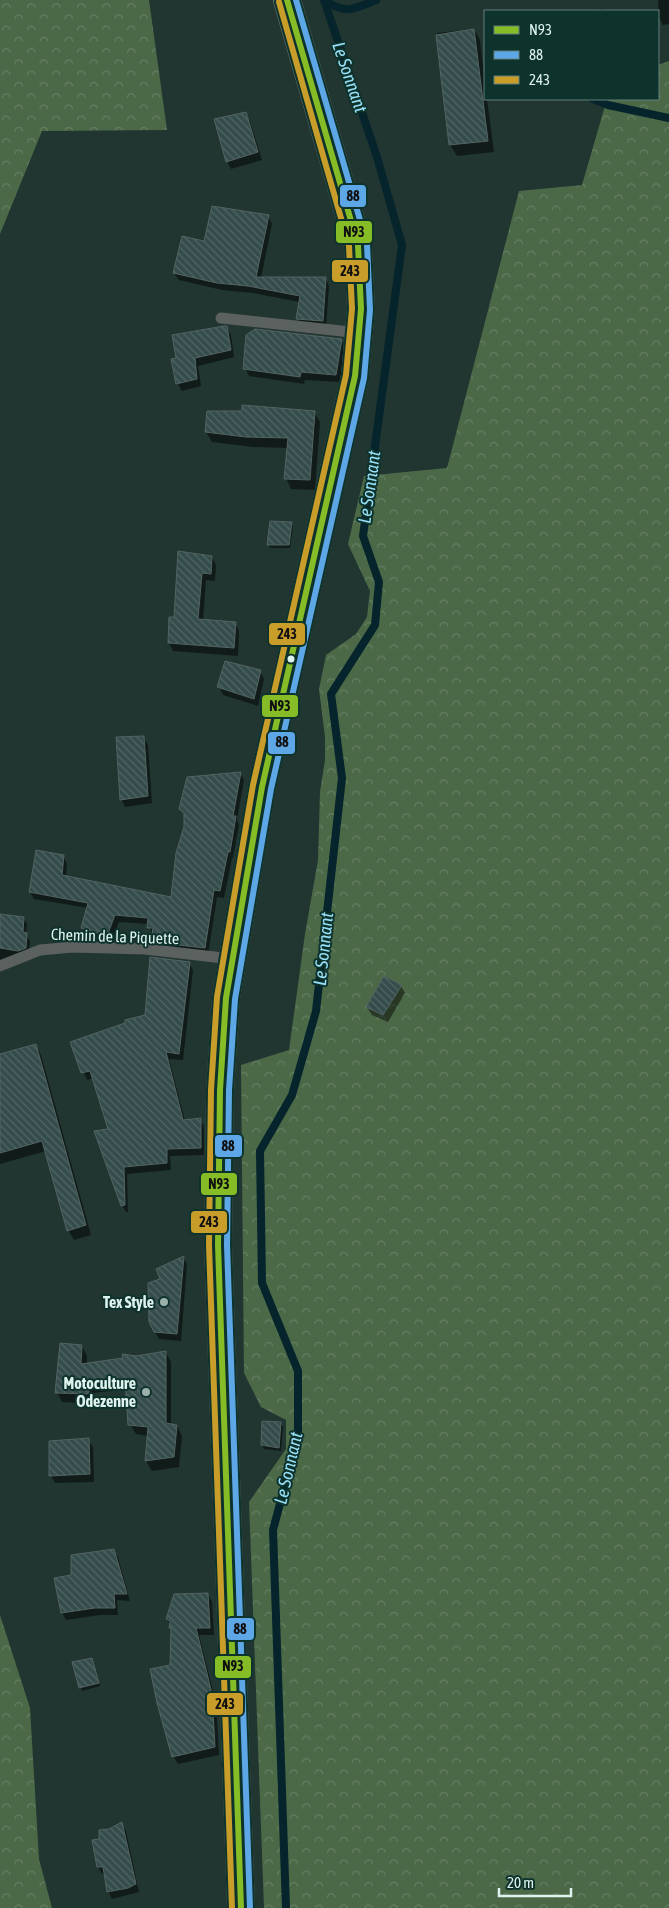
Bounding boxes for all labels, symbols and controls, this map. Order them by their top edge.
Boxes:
legend [484,10,659,100]
text: N93 [529,21,552,38]
water label: Le Sonnant [328,39,372,116]
text: 88 [529,46,543,63]
text: 243 [529,71,550,88]
line badge: 88 [339,184,367,208]
text: 88 [346,188,360,204]
line badge: N93 [335,220,373,244]
text: N93 [343,224,365,240]
line badge: 243 [331,259,369,283]
text: 243 [340,263,360,279]
water label: Le Sonnant [353,448,385,525]
line badge: 243 [268,622,306,646]
text: 243 [277,626,297,642]
unlabelled marker [286,654,296,664]
line badge: N93 [261,694,299,718]
text: N93 [269,698,291,714]
line badge: 88 [267,731,296,755]
text: 88 [275,734,289,750]
water label: Le Sonnant [309,911,337,987]
street label: Chemin de la Piquette [50,925,179,948]
line badge: 88 [214,1134,243,1158]
text: 88 [221,1138,235,1154]
line badge: N93 [200,1172,238,1196]
text: N93 [208,1176,230,1192]
line badge: 243 [190,1210,228,1234]
text: 243 [199,1214,219,1230]
place label: Tex Style [103,1293,154,1311]
marker: Tex Style [158,1296,170,1308]
place label: Motoculture Odezenne [64,1374,136,1410]
marker: Motoculture Odezenne [140,1386,152,1398]
water label: Le Sonnant [270,1429,307,1506]
line badge: 88 [226,1617,255,1641]
text: 88 [233,1621,247,1637]
line badge: N93 [214,1655,252,1679]
text: N93 [222,1658,244,1674]
line badge: 243 [206,1692,244,1716]
text: 243 [215,1696,235,1712]
scale bar [499,1866,572,1898]
text: 20 m [507,1874,534,1891]

